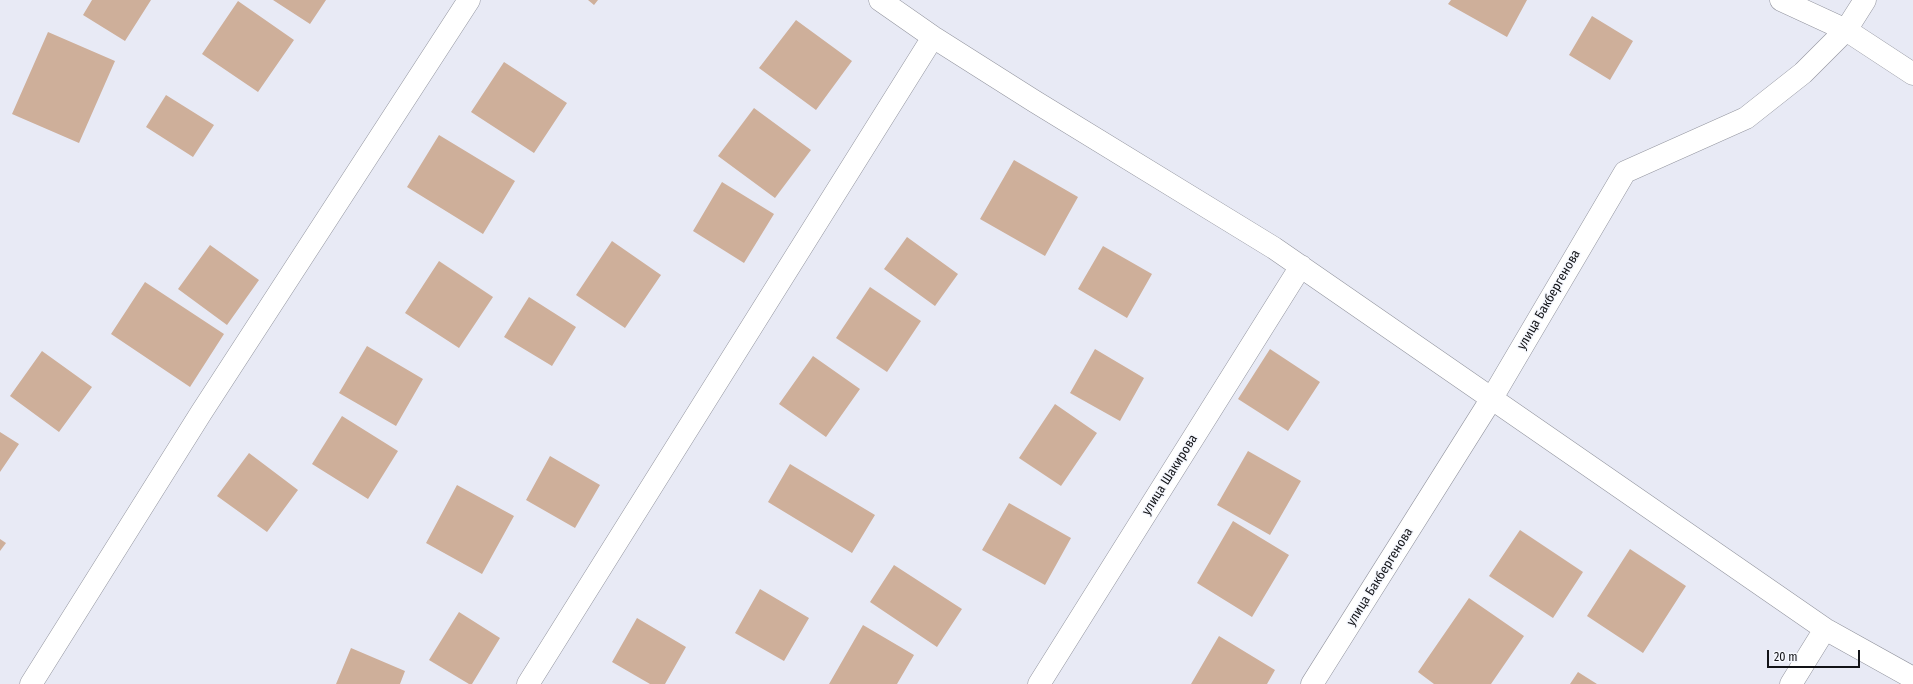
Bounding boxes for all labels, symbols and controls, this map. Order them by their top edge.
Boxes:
street label: улица Бакбергенова [1514,247,1584,353]
street label: улица Шакирова [1139,432,1201,518]
street label: улица Бакбергенова [1344,525,1416,629]
scale bar [1769,642,1862,668]
text: 20 m [1774,650,1798,664]

